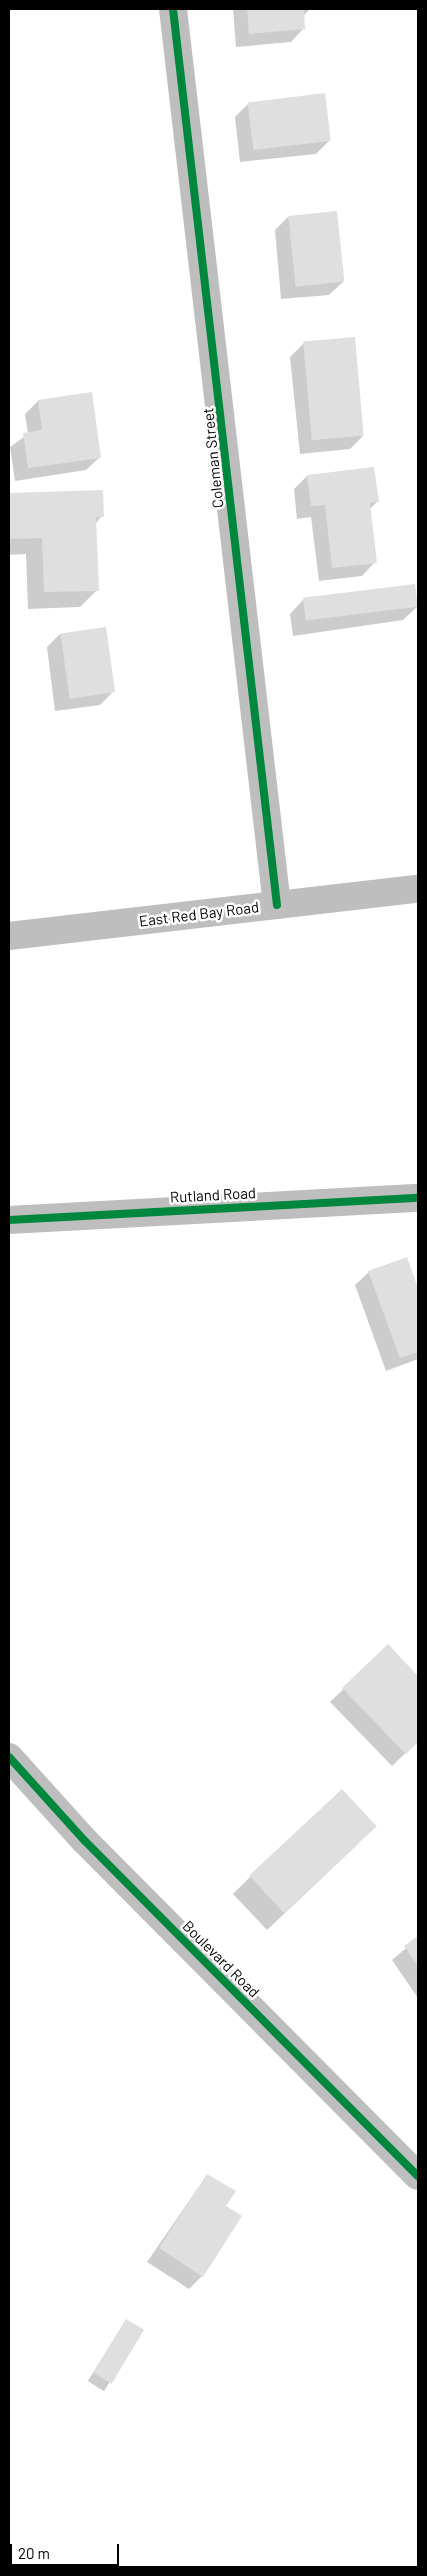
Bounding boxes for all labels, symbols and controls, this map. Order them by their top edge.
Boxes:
street label: Coleman Street [199,407,227,509]
street label: East Red Bay Road [138,898,260,930]
street label: Rutland Road [170,1184,256,1206]
street label: Boulevard Road [179,1917,263,2001]
scale bar [12,2534,121,2566]
text: 20 m [18,2544,50,2562]

